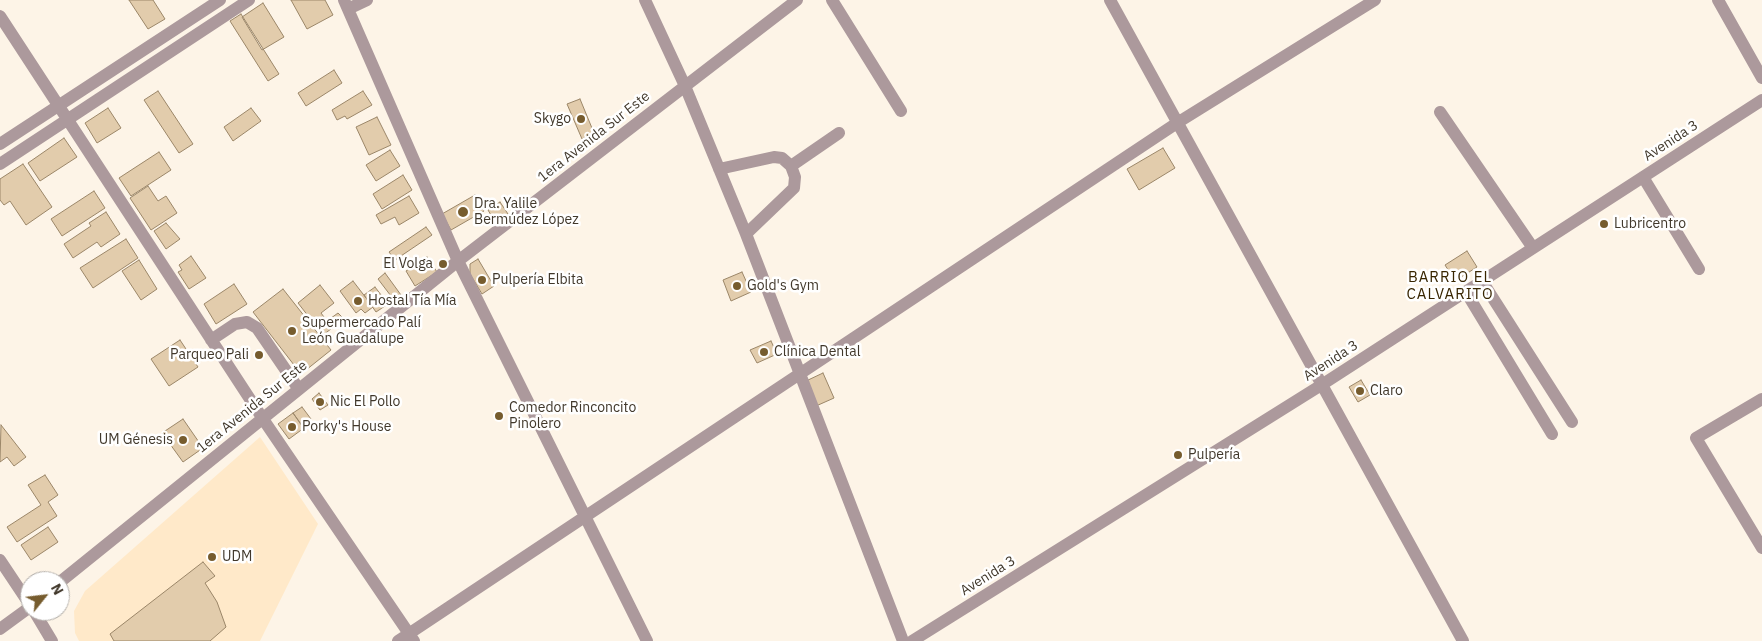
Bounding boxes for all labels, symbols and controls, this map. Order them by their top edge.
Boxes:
street label: 1era Avenida Sur Este [535,88,653,186]
place label: Skygo [534,111,571,127]
marker: Skygo [575,113,587,125]
street label: Avenida 3 [1640,117,1702,165]
place label: Dra. Yalile Bermúdez López [474,196,579,228]
marker: Dra. Yalile Bermúdez López [456,205,470,219]
place label: Lubricentro [1614,216,1686,232]
marker: Lubricentro [1598,218,1610,230]
place label: El Volga [383,256,433,272]
marker: El Volga [437,258,449,270]
district label: BARRIO EL CALVARITO [1405,269,1495,304]
place label: Pulpería Elbita [492,272,583,288]
marker: Pulpería Elbita [476,274,488,286]
place label: Gold's Gym [747,278,819,294]
marker: Gold's Gym [731,280,743,292]
place label: Hostal Tía Mía [368,293,457,309]
marker: Hostal Tía Mía [352,295,364,307]
place label: Supermercado Palí León Guadalupe [302,315,421,348]
marker: Supermercado Palí León Guadalupe [286,325,298,337]
street label: Avenida 3 [1300,337,1362,385]
place label: Clínica Dental [774,344,861,360]
marker: Clínica Dental [758,346,770,358]
place label: Parqueo Pali [170,347,249,363]
marker: Parqueo Pali [253,349,265,361]
street label: 1era Avenida Sur Este [193,357,311,457]
place label: Claro [1370,383,1403,399]
marker: Claro [1354,385,1366,397]
place label: Nic El Pollo [330,394,400,410]
marker: Nic El Pollo [314,396,326,408]
place label: Comedor Rinconcito Pinolero [509,400,636,432]
marker: Comedor Rinconcito Pinolero [493,410,505,422]
place label: Porky's House [302,419,392,435]
marker: Porky's House [286,421,298,433]
place label: UM Génesis [99,432,173,448]
marker: UM Génesis [177,434,189,446]
place label: Pulpería [1188,447,1240,463]
marker: Pulpería [1172,449,1184,461]
place label: UDM [222,549,252,565]
marker: UDM [206,551,218,563]
street label: Avenida 3 [957,552,1019,600]
north arrow [20,571,70,621]
text: N [47,580,68,598]

